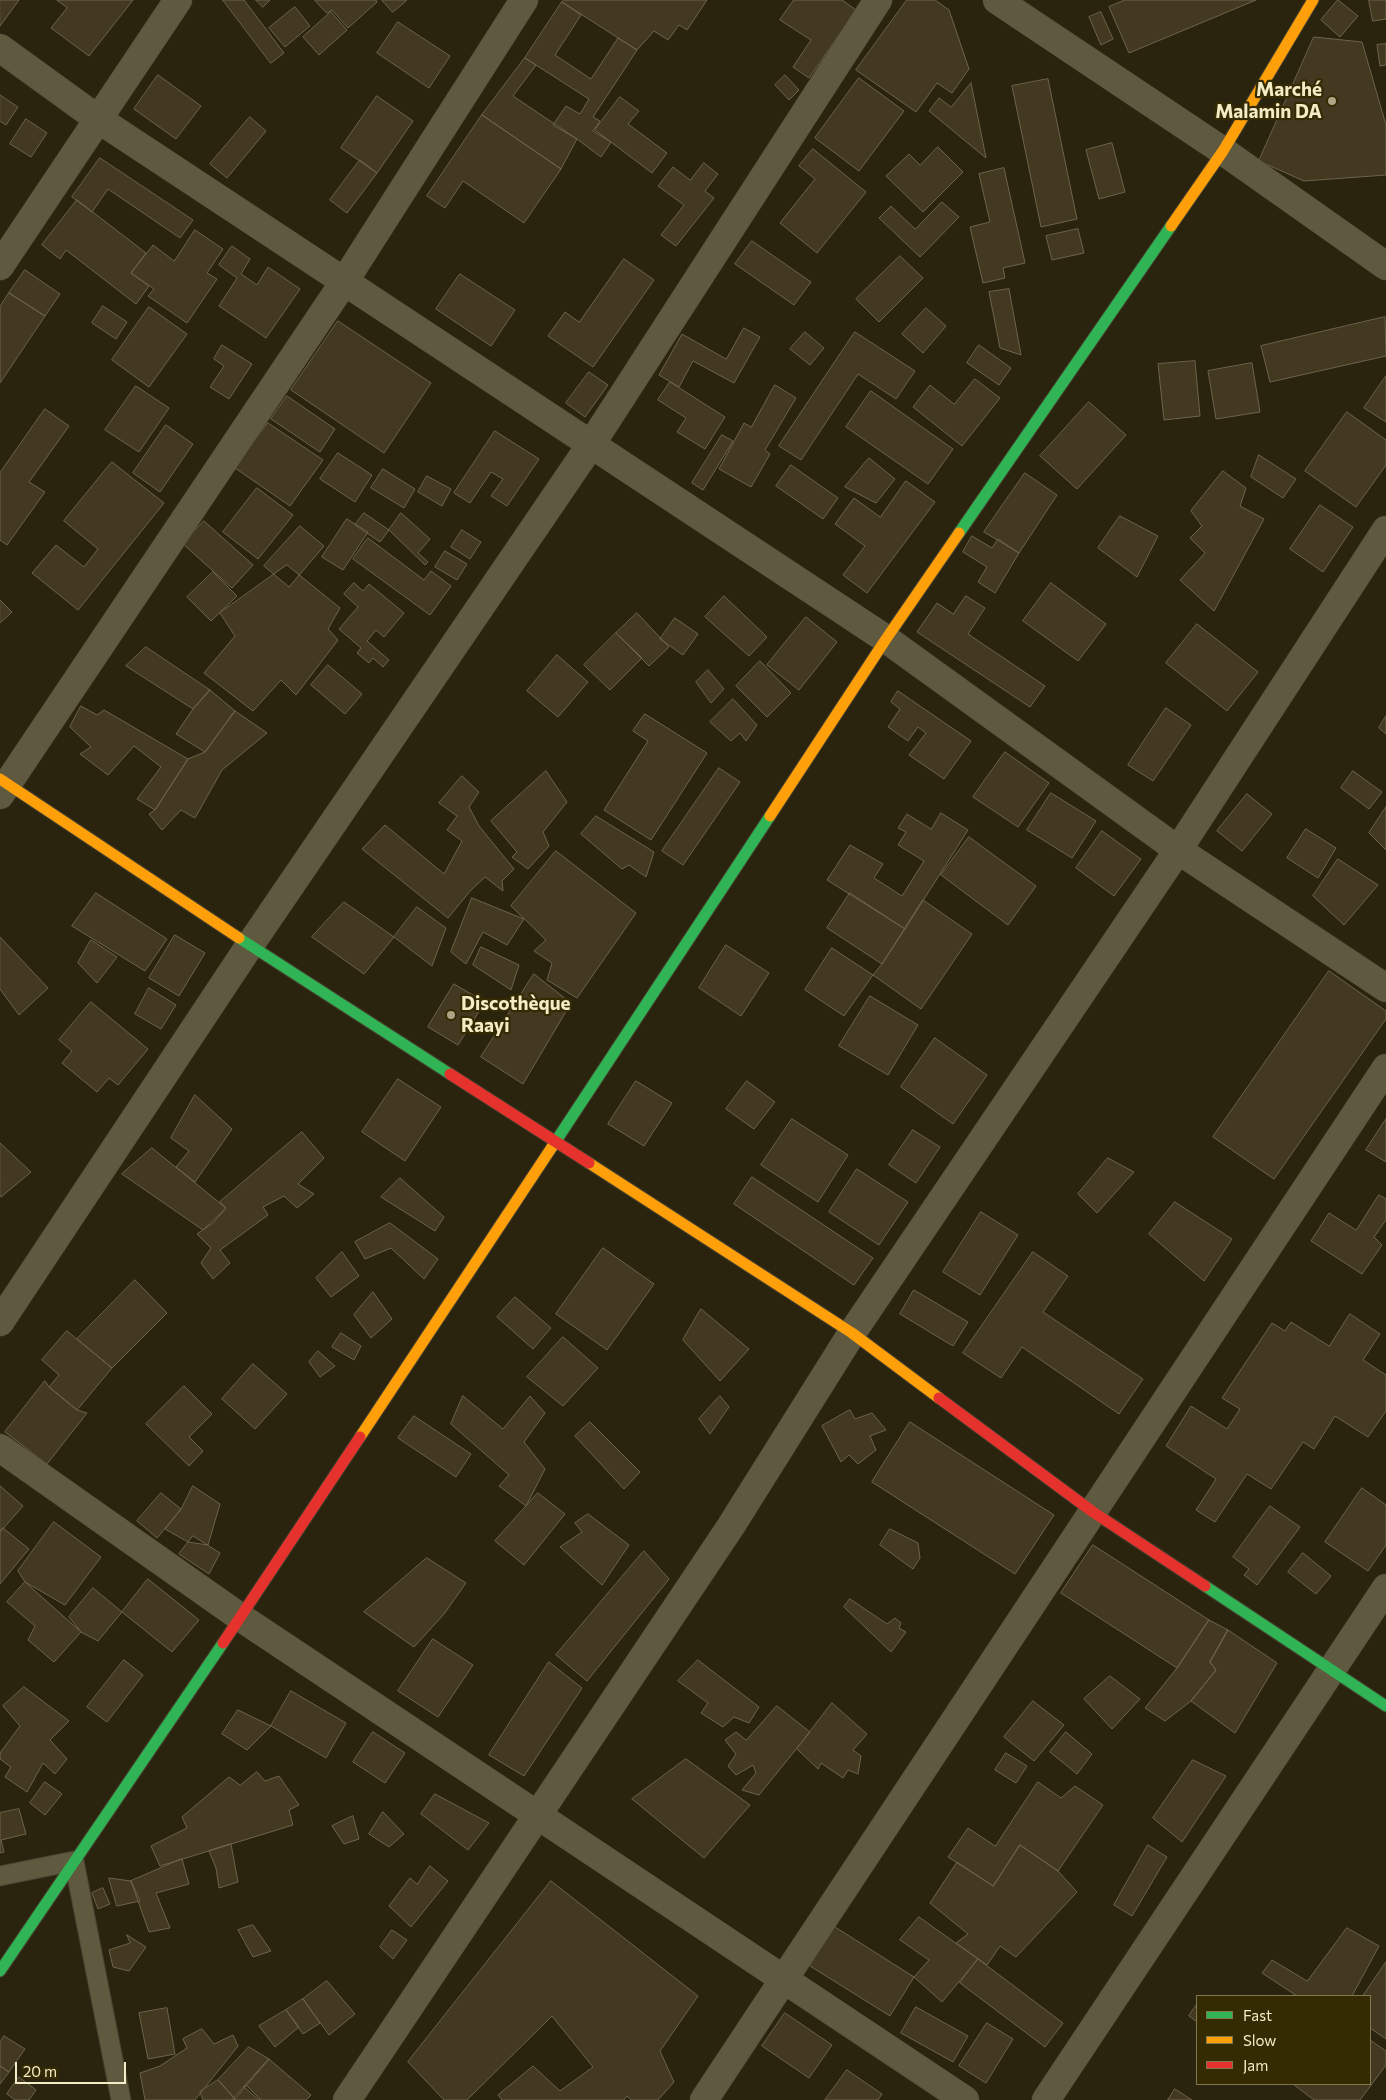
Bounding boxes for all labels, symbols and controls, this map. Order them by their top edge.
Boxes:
place label: Marché Malamin DA [1215,79,1322,123]
marker: Marché Malamin DA [1326,95,1338,107]
place label: Discothèque Raayi [461,993,571,1037]
marker: Discothèque Raayi [445,1009,457,1021]
legend [1196,1995,1371,2085]
text: Fast [1243,2006,1272,2024]
text: Slow [1243,2031,1276,2049]
scale bar [18,2052,129,2084]
text: Jam [1243,2056,1268,2074]
text: 20 m [23,2062,57,2080]

